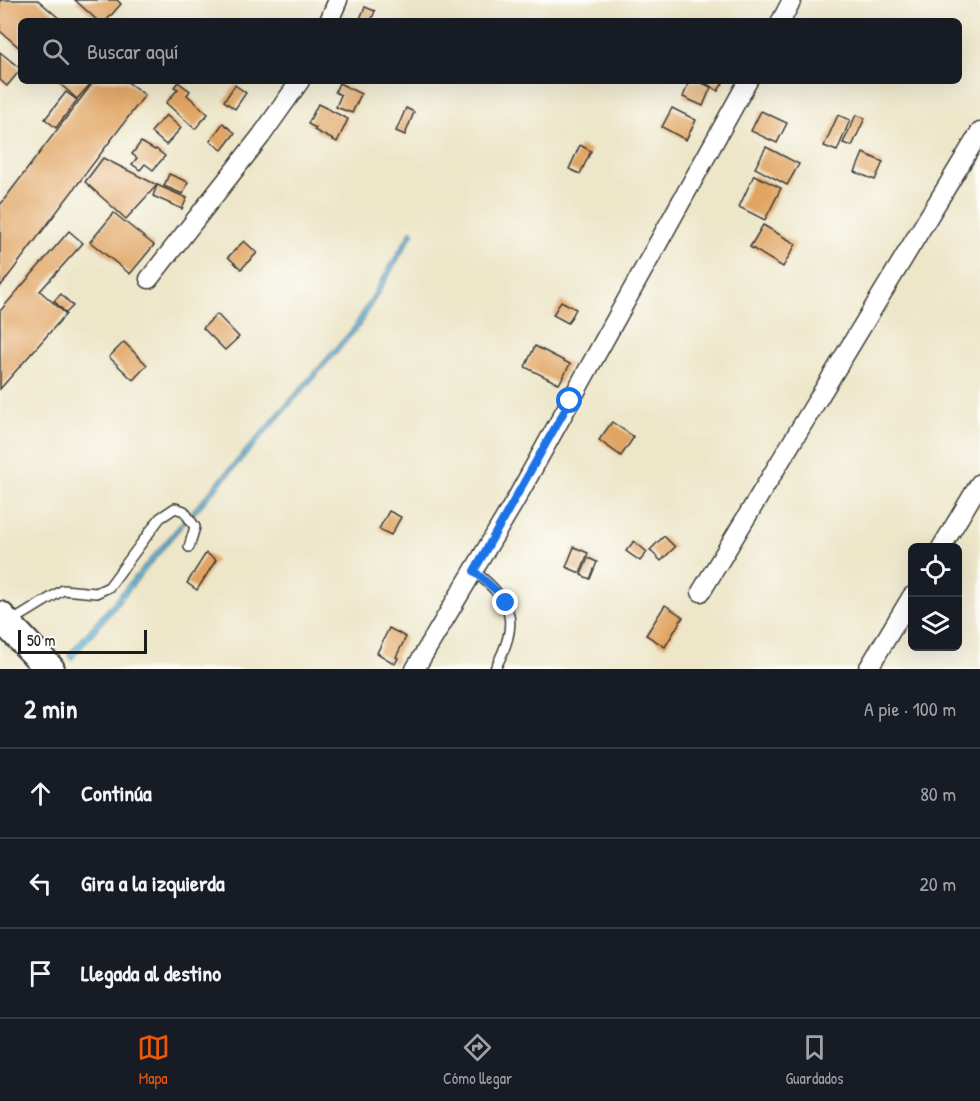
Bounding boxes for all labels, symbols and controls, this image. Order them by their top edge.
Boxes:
search box [18,18,962,84]
icon: search [39,35,72,68]
text: Buscar aquí [87,36,179,66]
route start [556,387,582,413]
map controls [908,543,962,651]
button: locate [908,543,962,597]
route end [492,589,518,615]
button: layers [908,597,962,651]
scale bar [18,627,147,654]
text: 50 m [27,629,56,651]
text: 2 min [24,691,77,726]
text: A pie · 100 m [864,695,956,722]
icon: ahead [24,777,57,810]
text: Continúa [81,778,152,808]
text: 80 m [920,780,956,807]
icon: left [24,867,57,900]
text: Gira a la izquierda [81,868,225,898]
text: 20 m [919,870,956,897]
icon: arrive [24,957,57,990]
text: Llegada al destino [81,958,221,988]
tab: Mapa [137,1031,170,1089]
tab: Cómo llegar [443,1031,512,1089]
tab: Guardados [785,1031,843,1089]

